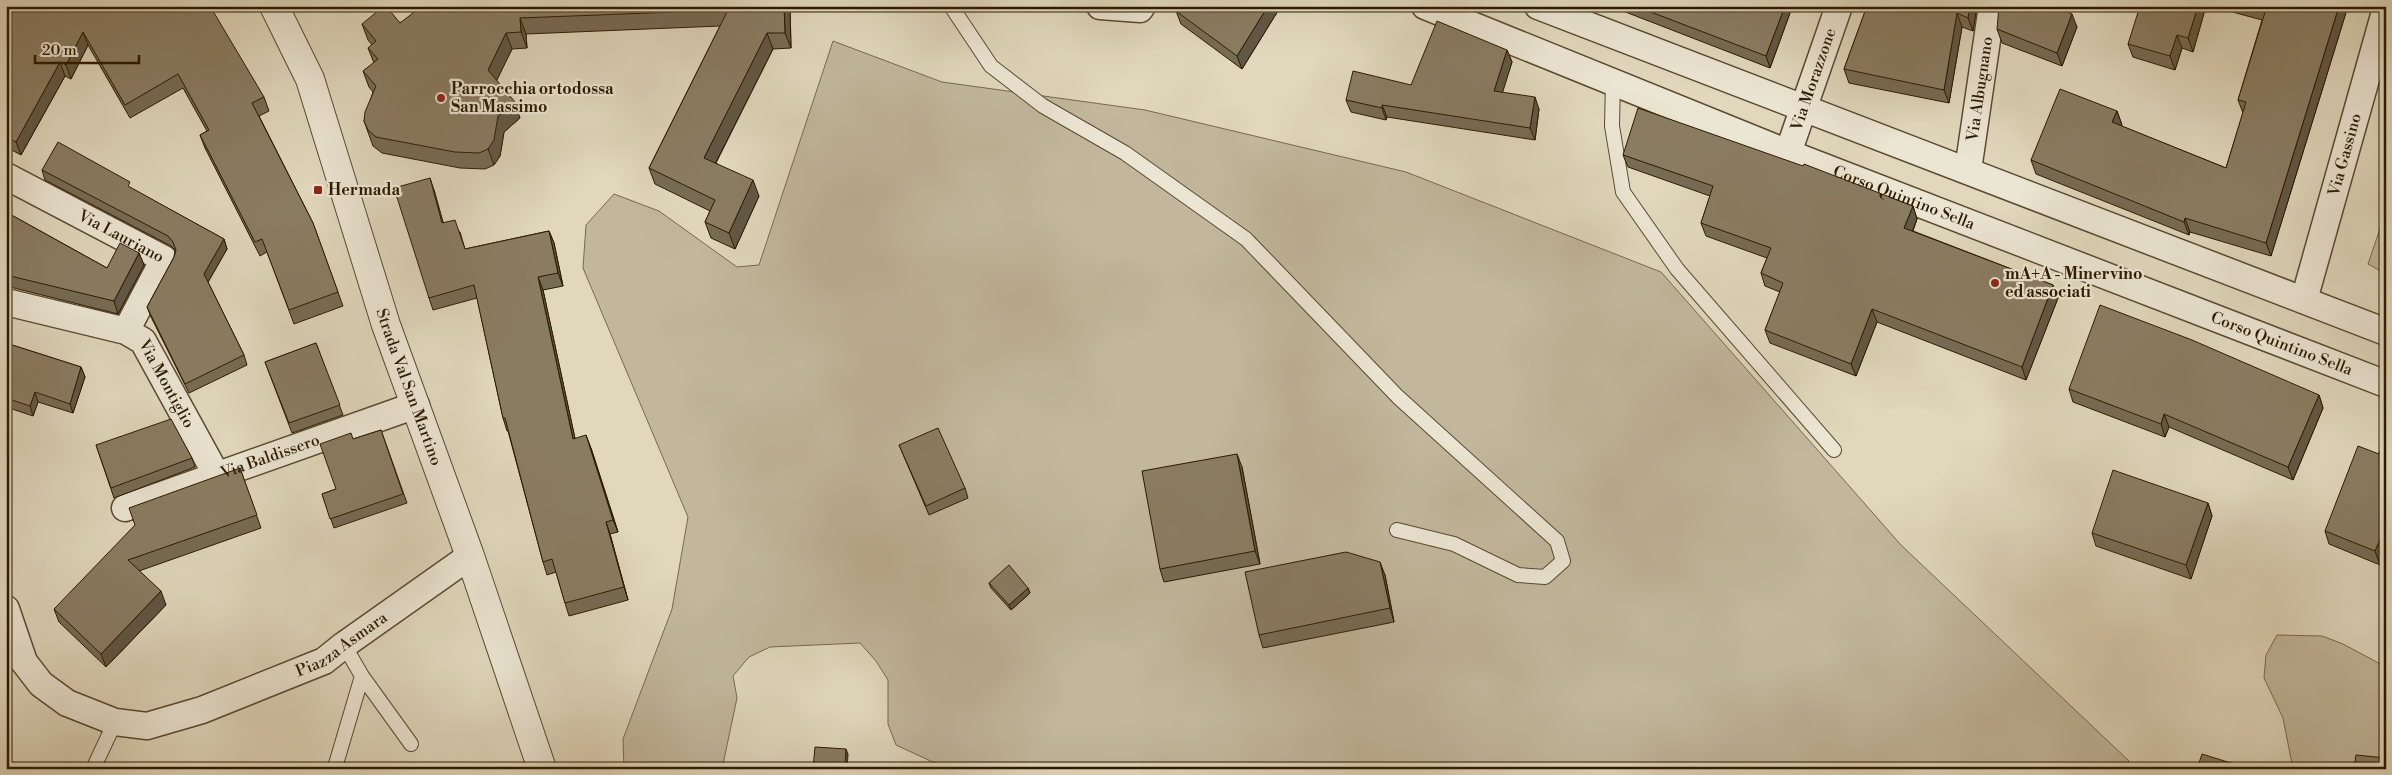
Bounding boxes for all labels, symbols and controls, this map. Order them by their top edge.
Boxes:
street label: Via Morazzone [1786,25,1841,134]
scale bar [35,32,139,64]
street label: Via Albugnano [1962,35,1997,144]
text: 20 m [42,41,77,60]
place label: Parrocchia ortodossa San Massimo [451,79,614,117]
marker: Parrocchia ortodossa San Massimo [435,92,447,104]
street label: Via Gassino [2323,111,2366,199]
street label: Corso Quintino Sella [1830,161,1979,235]
place label: Hermada [328,180,400,200]
marker: Hermada [312,184,324,196]
street label: Via Lauriano [74,205,167,267]
place label: mA+A - Minervino ed associati [2005,264,2142,302]
marker: mA+A - Minervino ed associati [1989,277,2001,289]
street label: Strada Val San Martino [371,306,446,469]
street label: Corso Quintino Sella [2208,307,2356,380]
street label: Via Montiglio [134,335,199,432]
street label: Via Baldissero [217,430,322,484]
street label: Piazza Asmara [293,607,392,681]

